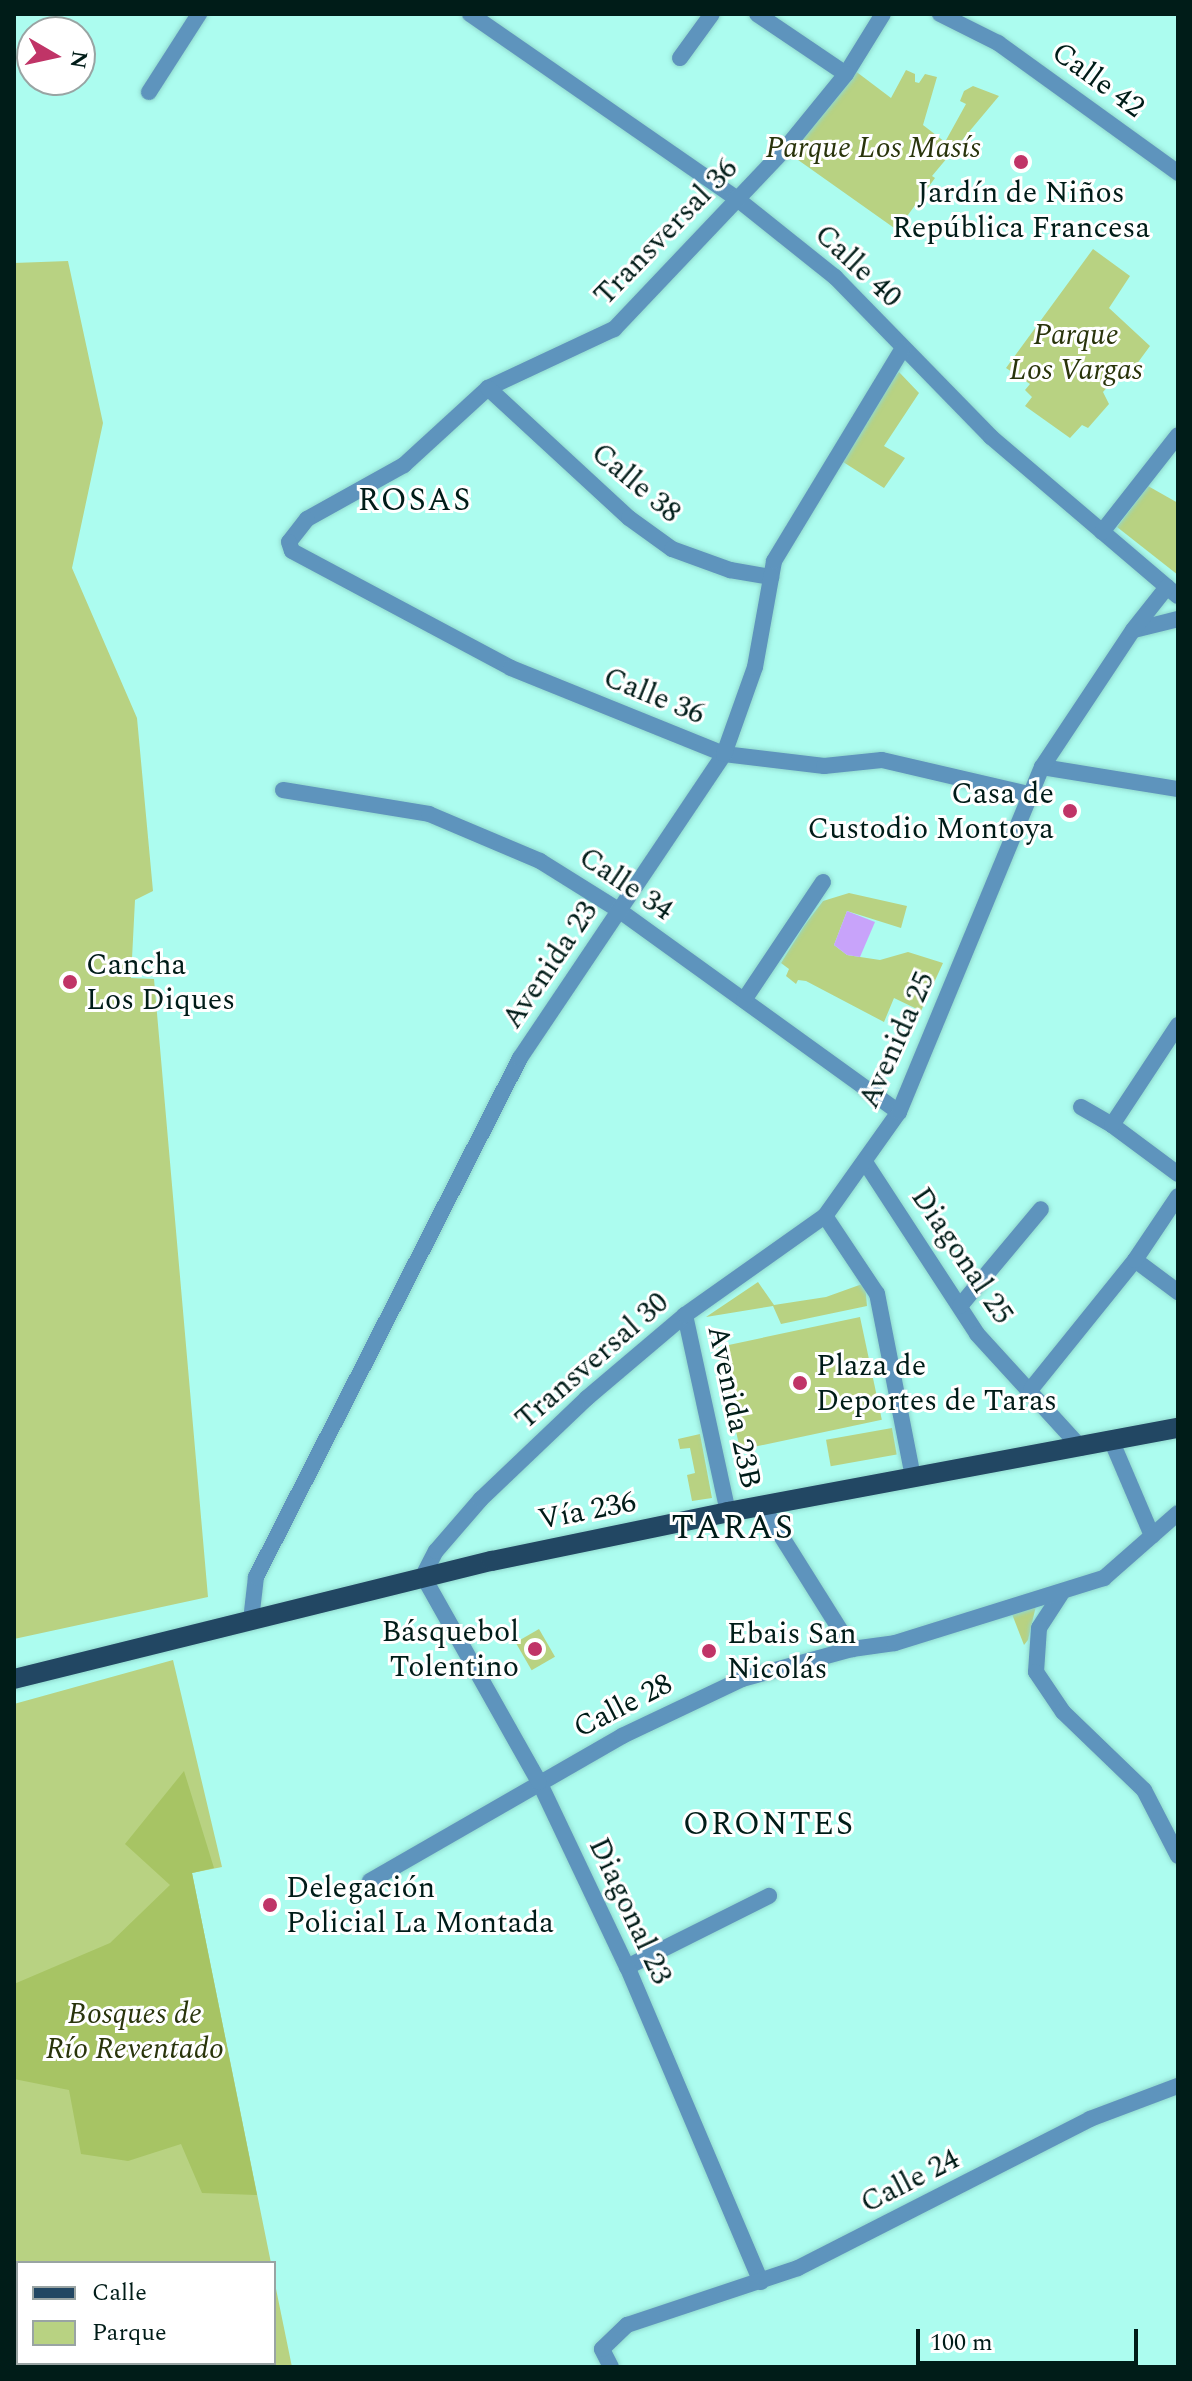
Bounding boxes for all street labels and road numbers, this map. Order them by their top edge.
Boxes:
street label: Calle 42 [1045,34,1151,126]
street label: Transversal 36 [587,151,745,313]
street label: Calle 40 [807,217,909,315]
street label: Calle 38 [584,435,688,531]
street label: Calle 36 [598,659,710,733]
street label: Calle 34 [572,839,680,929]
street label: Avenida 23 [494,894,606,1036]
street label: Avenida 25 [851,966,943,1114]
street label: Diagonal 25 [903,1181,1021,1331]
street label: Transversal 30 [508,1285,676,1437]
street label: Avenida 23B [699,1322,769,1492]
street label: Vía 236 [535,1484,639,1538]
street label: Calle 28 [568,1666,678,1746]
street label: Diagonal 23 [580,1832,680,1990]
street label: Calle 24 [855,2141,965,2221]

